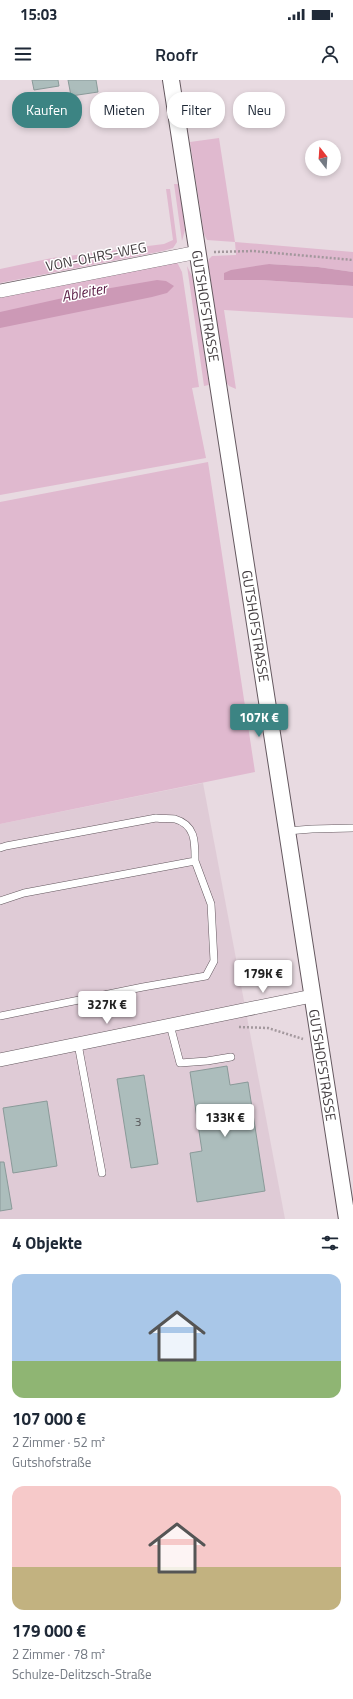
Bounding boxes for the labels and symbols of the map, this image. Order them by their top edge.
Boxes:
north arrow [305,140,341,176]
street label: VON-OHRS-WEG [44,236,148,276]
street label: GUTSHOFSTRASSE [187,248,225,364]
water label: Ableiter [59,276,111,308]
street label: GUTSHOFSTRASSE [237,568,275,684]
pin: 107K € [226,704,292,738]
pin: 179K € [230,960,296,994]
pin: 327K € [74,991,140,1025]
street label: GUTSHOFSTRASSE [304,1007,342,1123]
pin: 133K € [192,1104,258,1138]
house number: 3 [135,1112,141,1131]

